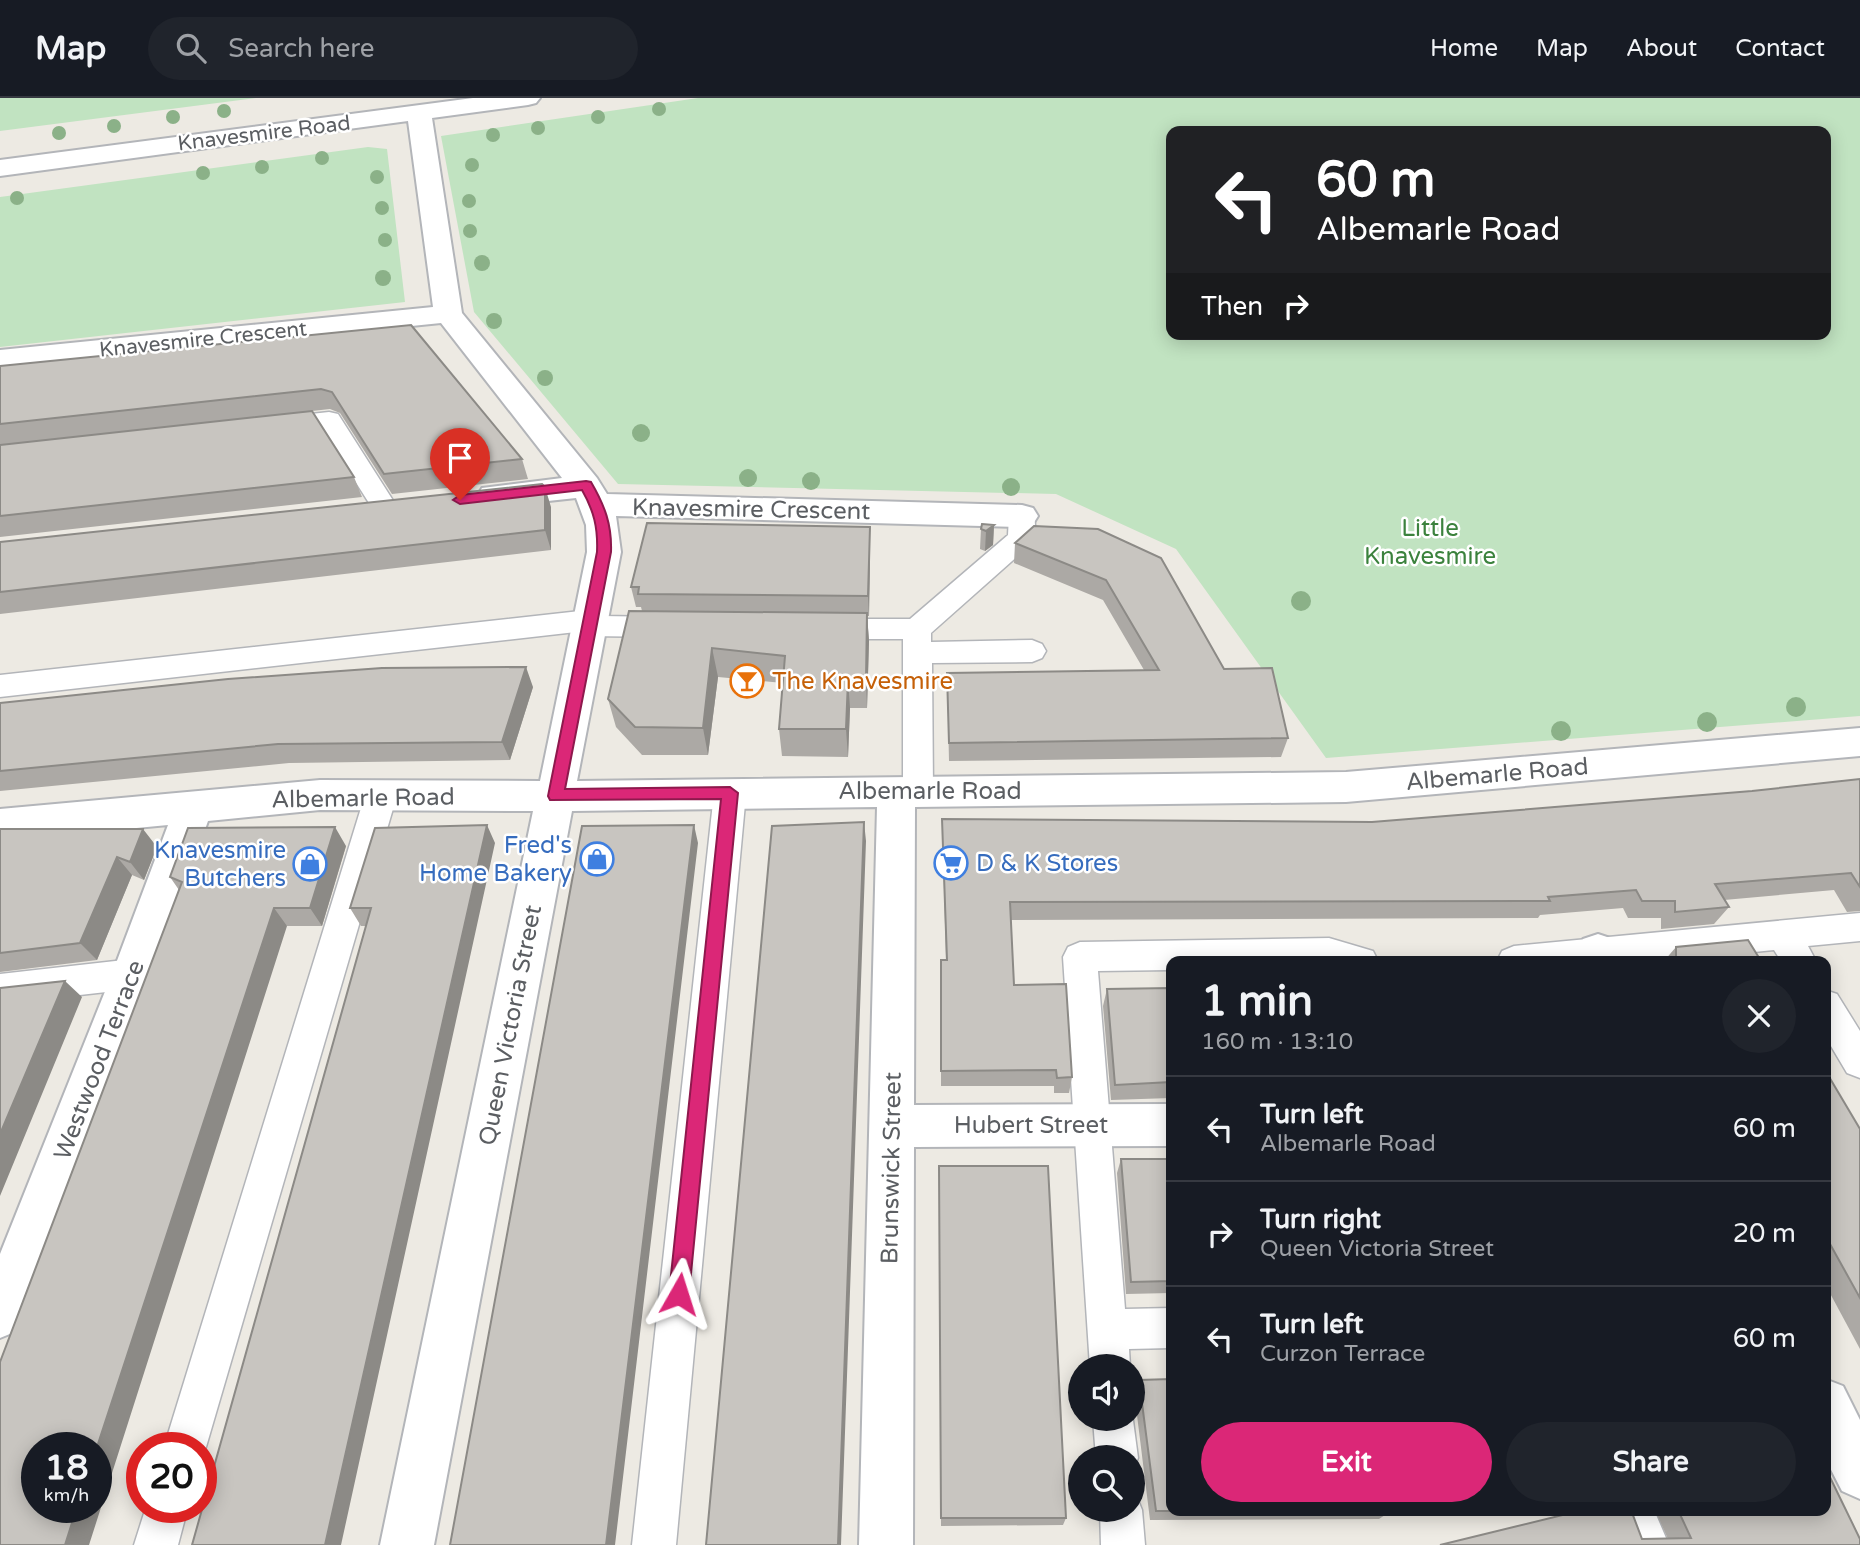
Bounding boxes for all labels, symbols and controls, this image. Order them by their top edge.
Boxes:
search box [148,17,638,80]
text: Map [35,29,106,68]
icon: search [172,29,210,67]
text: Search here [228,33,374,64]
text: Home [1430,34,1498,63]
text: Map [1536,34,1588,63]
text: About [1626,34,1697,63]
text: Contact [1735,34,1825,63]
street label: Knavesmire Road [176,111,352,156]
text: 60 m [1316,151,1435,210]
icon: left [1201,154,1292,245]
text: Albemarle Road [1316,211,1560,249]
icon: right [1277,287,1315,325]
text: Then [1201,291,1263,322]
street label: Knavesmire Crescent [98,316,308,363]
pin [430,428,490,500]
icon: arrive [441,439,479,477]
street label: Knavesmire Crescent [631,493,870,526]
park label: Little Knavesmire [1364,514,1496,571]
bar icon: The Knavesmire [728,662,766,700]
place label: The Knavesmire [772,667,953,696]
street label: Albemarle Road [1404,752,1590,797]
street label: Albemarle Road [838,777,1022,806]
street label: Albemarle Road [271,782,455,815]
place label: Fred's Home Bakery [419,831,572,888]
place label: Knavesmire Butchers [154,836,286,893]
shop icon: Fred's Home Bakery [578,840,616,878]
supermarket icon: D & K Stores [932,844,970,882]
shop icon: Knavesmire Butchers [291,845,329,883]
place label: D & K Stores [976,849,1118,878]
street label: Queen Victoria Street [473,902,548,1148]
street label: Westwood Terrace [48,956,151,1164]
text: 1 min [1201,976,1313,1027]
button: close [1722,979,1796,1053]
text: 160 m · 13:10 [1201,1028,1353,1056]
street label: Brunswick Street [875,1072,908,1264]
text: Turn left [1260,1099,1363,1130]
icon: left [1201,1110,1239,1148]
street label: Hubert Street [954,1111,1108,1140]
text: 60 m [1733,1113,1796,1144]
text: Albemarle Road [1260,1130,1436,1158]
text: Turn right [1260,1204,1381,1235]
icon: right [1201,1215,1239,1253]
text: 20 m [1733,1218,1796,1249]
text: Queen Victoria Street [1260,1235,1494,1263]
position arrow [642,1257,716,1331]
text: Turn left [1260,1309,1363,1340]
icon: left [1201,1320,1239,1358]
text: 60 m [1733,1323,1796,1354]
text: Curzon Terrace [1260,1340,1425,1368]
map controls [1068,1354,1145,1522]
button: sound [1068,1354,1145,1431]
button: Exit [1201,1422,1492,1502]
button: Share [1506,1422,1796,1502]
speed limit sign: 20 [126,1432,217,1523]
button: search [1068,1445,1145,1522]
text: 18 [45,1447,88,1489]
text: km/h [44,1484,89,1506]

